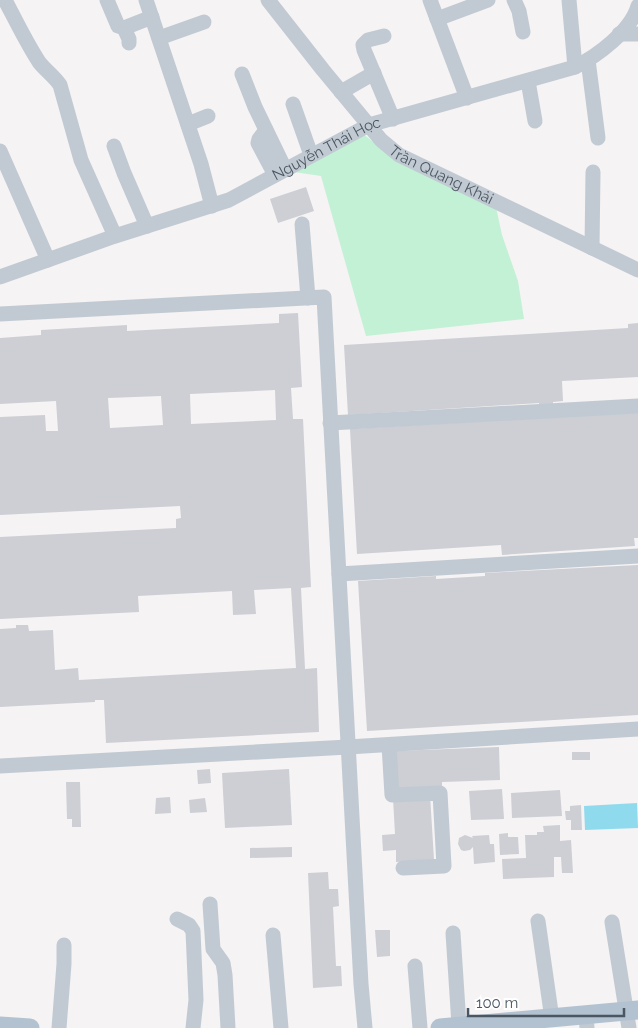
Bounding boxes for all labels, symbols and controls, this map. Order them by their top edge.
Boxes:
street label: Nguyễn Thái Học [269,113,383,184]
street label: Trần Quang Khải [385,141,496,208]
scale bar [468,986,624,1018]
text: 100 m [476,994,518,1012]

